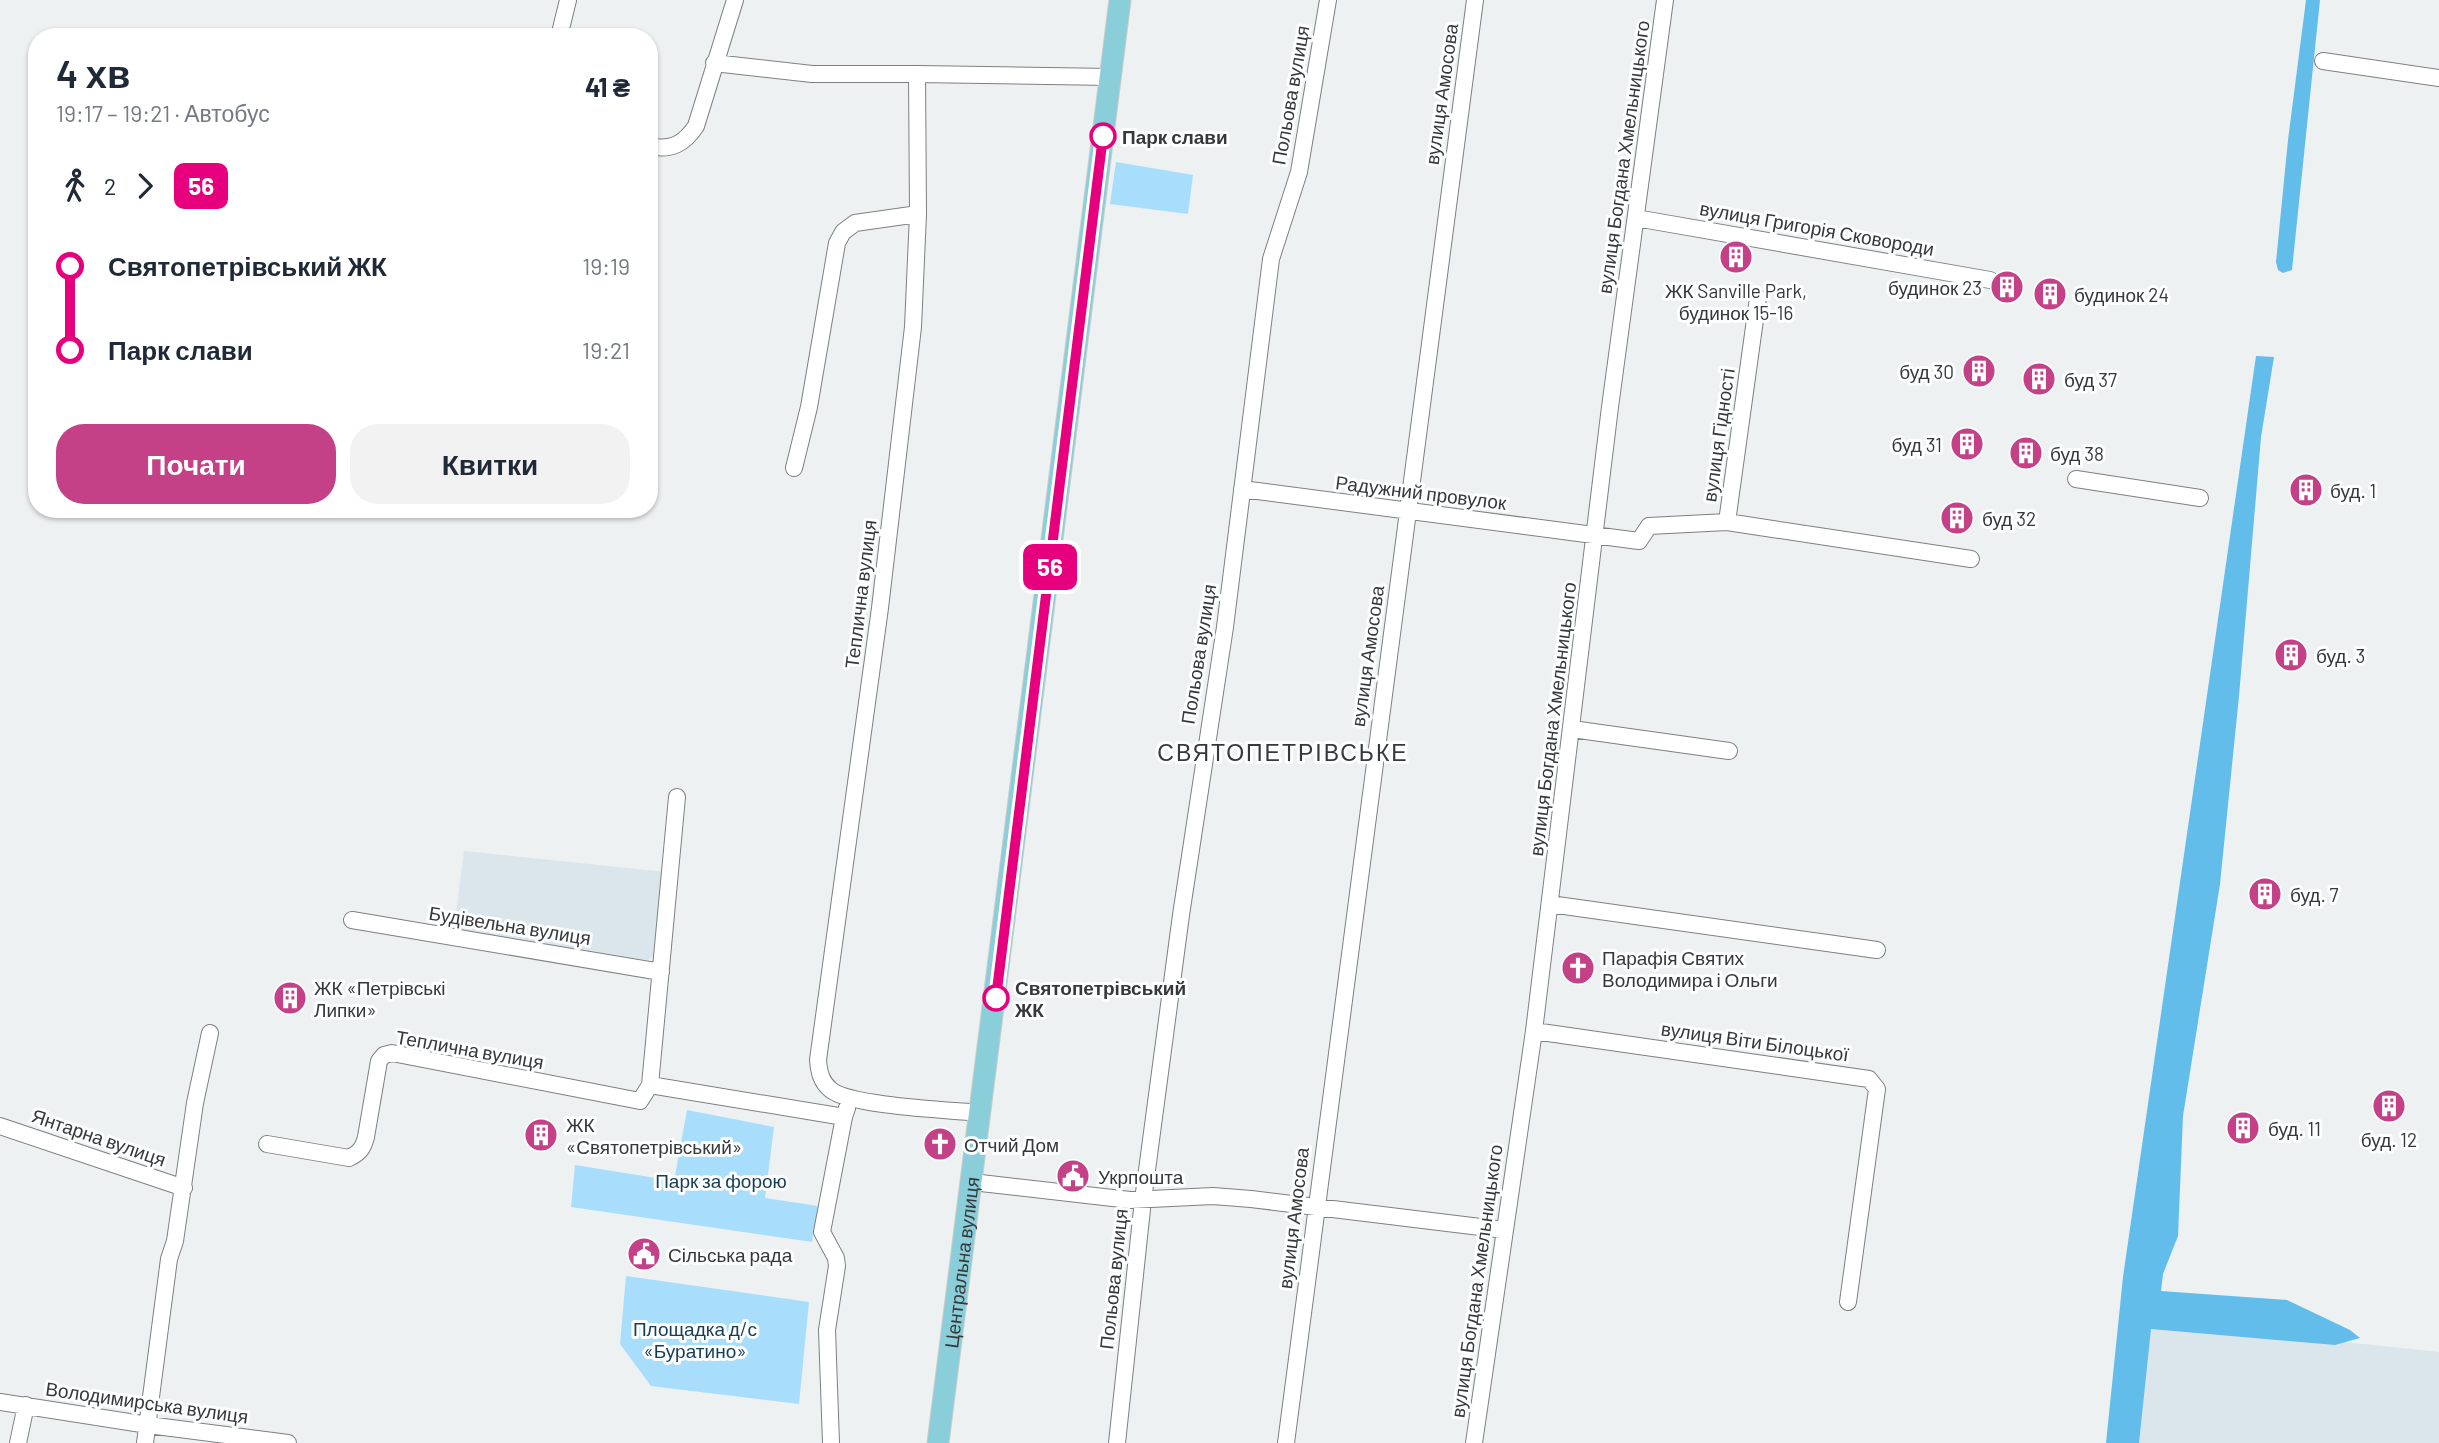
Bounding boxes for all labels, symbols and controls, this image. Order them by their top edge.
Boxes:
street label: вулиця Богдана Хмельницького [1592,19,1654,295]
street label: вулиця Амосова [1420,21,1462,166]
street label: Польова вулиця [1266,23,1314,167]
text: 4 хв [56,50,130,96]
text: 41 ₴ [585,71,630,102]
text: 19:17 – 19:21 · Автобус [56,99,270,127]
marker: Парк слави [1090,123,1116,149]
place label: Парк слави [1122,125,1228,148]
icon: walk [56,167,94,205]
icon: forward [126,167,164,205]
text: 56 [188,171,214,200]
text: 2 [104,172,116,200]
street label: вулиця Григорія Сковороди [1698,196,1936,260]
building icon: ЖК Sanville Park, будинок 15-16 [1717,238,1755,276]
text: Святопетрівський ЖК [108,250,387,281]
text: 19:19 [582,252,630,280]
building icon: будинок 23 [1988,268,2026,306]
building icon: будинок 24 [2031,275,2069,313]
place label: будинок 23 [1888,276,1982,299]
place label: ЖК Sanville Park, будинок 15-16 [1665,279,1807,324]
place label: будинок 24 [2074,283,2169,306]
text: Парк слави [108,334,253,365]
text: 19:21 [582,336,630,364]
building icon: буд 30 [1960,352,1998,390]
place label: буд 30 [1899,360,1954,383]
building icon: буд 37 [2020,360,2058,398]
street label: вулиця Гідності [1697,367,1739,503]
place label: буд 37 [2064,368,2117,391]
button: Почати [56,424,336,504]
button: Квитки [350,424,630,504]
building icon: буд 31 [1948,425,1986,463]
place label: буд 31 [1891,433,1942,456]
building icon: буд 38 [2007,434,2045,472]
place label: буд 38 [2050,442,2104,465]
street label: Радужний провулок [1334,470,1508,514]
building icon: буд. 1 [2287,471,2325,509]
place label: буд. 1 [2330,479,2376,502]
building icon: буд 32 [1938,499,1976,537]
place label: буд 32 [1982,507,2036,530]
street label: Теплична вулиця [839,518,881,670]
line badge: 56 [1018,544,1082,590]
text: 56 [1037,552,1063,581]
street label: вулиця Богдана Хмельницького [1524,581,1580,857]
street label: Польова вулиця [1176,582,1220,726]
street label: вулиця Амосова [1346,583,1388,728]
building icon: буд. 3 [2272,636,2310,674]
place label: буд. 3 [2316,644,2365,667]
district label: СВЯТОПЕТРІВСЬКЕ [1157,738,1409,766]
building icon: буд. 7 [2246,875,2284,913]
place label: буд. 7 [2290,883,2339,906]
street label: Будівельна вулиця [427,901,593,949]
place label: Парафія Святих Володимира і Ольги [1602,946,1778,991]
church icon: Парафія Святих Володимира і Ольги [1559,949,1597,987]
place label: ЖК «Петрівські Липки» [314,976,446,1021]
place label: Святопетрівський ЖК [1014,976,1186,1021]
building icon: ЖК «Петрівські Липки» [271,979,309,1017]
marker: Святопетрівський ЖК [983,985,1009,1011]
street label: вулиця Віти Білоцької [1660,1016,1851,1066]
street label: Теплична вулиця [394,1025,546,1073]
building icon: буд. 12 [2370,1087,2408,1125]
street label: Янтарна вулиця [29,1103,169,1171]
building icon: буд. 11 [2224,1109,2262,1147]
place label: ЖК «Святопетрівський» [566,1113,742,1158]
building icon: ЖК «Святопетрівський» [522,1116,560,1154]
place label: буд. 11 [2268,1117,2321,1140]
church icon: Отчий Дом [921,1125,959,1163]
place label: буд. 12 [2361,1128,2417,1151]
place label: Отчий Дом [964,1133,1059,1156]
street label: вулиця Богдана Хмельницького [1445,1143,1507,1419]
street label: вулиця Амосова [1273,1145,1313,1290]
public building icon: Укрпошта [1054,1157,1092,1195]
place label: Укрпошта [1098,1165,1184,1188]
park label: Парк за форою [655,1169,787,1192]
street label: Центральна вулиця [939,1175,983,1349]
street label: Польова вулиця [1094,1208,1132,1350]
public building icon: Сільська рада [625,1235,663,1273]
place label: Сільська рада [668,1243,793,1266]
park label: Площадка д/с «Буратино» [633,1317,757,1362]
street label: Володимирська вулиця [44,1376,250,1428]

